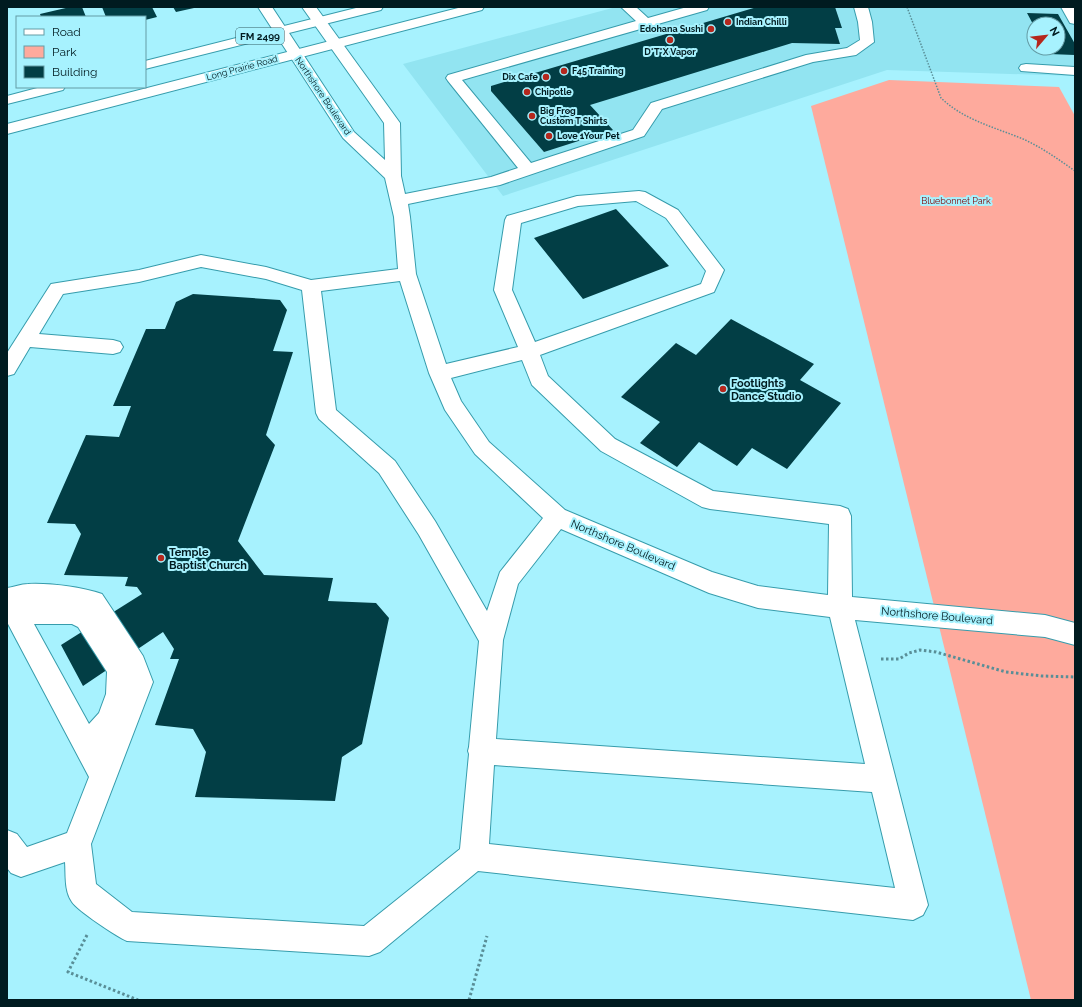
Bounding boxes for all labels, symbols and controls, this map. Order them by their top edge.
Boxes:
legend [16,16,146,88]
north arrow [1026,16,1066,56]
marker: Indian Chilli [723,17,733,27]
place label: Indian Chilli [736,17,787,27]
place label: Edohana Sushi [640,24,703,34]
marker: Edohana Sushi [706,24,716,34]
text: Road [52,25,81,39]
text: N [1047,25,1062,38]
road number: FM 2499 [236,28,284,44]
marker: D*T*X Vapor [665,35,675,45]
text: Park [52,45,77,59]
place label: D*T*X Vapor [644,47,696,57]
street label: Long Prairie Road [205,54,279,82]
street label: Northshore Boulevard [293,55,353,137]
text: Building [52,65,98,79]
marker: F45 Training [559,66,569,76]
place label: F45 Training [572,66,624,76]
place label: Dix Cafe [502,72,539,82]
marker: Dix Cafe [541,72,551,82]
marker: Chipotle [522,87,532,97]
place label: Chipotle [535,87,572,97]
place label: Big Frog Custom T Shirts [540,106,608,126]
marker: Big Frog Custom T Shirts [527,111,537,121]
marker: Love 1Your Pet [544,131,554,141]
place label: Love 1Your Pet [557,131,620,141]
park label: Bluebonnet Park [921,196,991,206]
place label: Footlights Dance Studio [731,377,802,403]
marker: Footlights Dance Studio [718,384,728,394]
street label: Northshore Boulevard [569,517,677,573]
place label: Temple Baptist Church [169,546,247,572]
marker: Temple Baptist Church [156,553,166,563]
street label: Northshore Boulevard [881,605,994,627]

